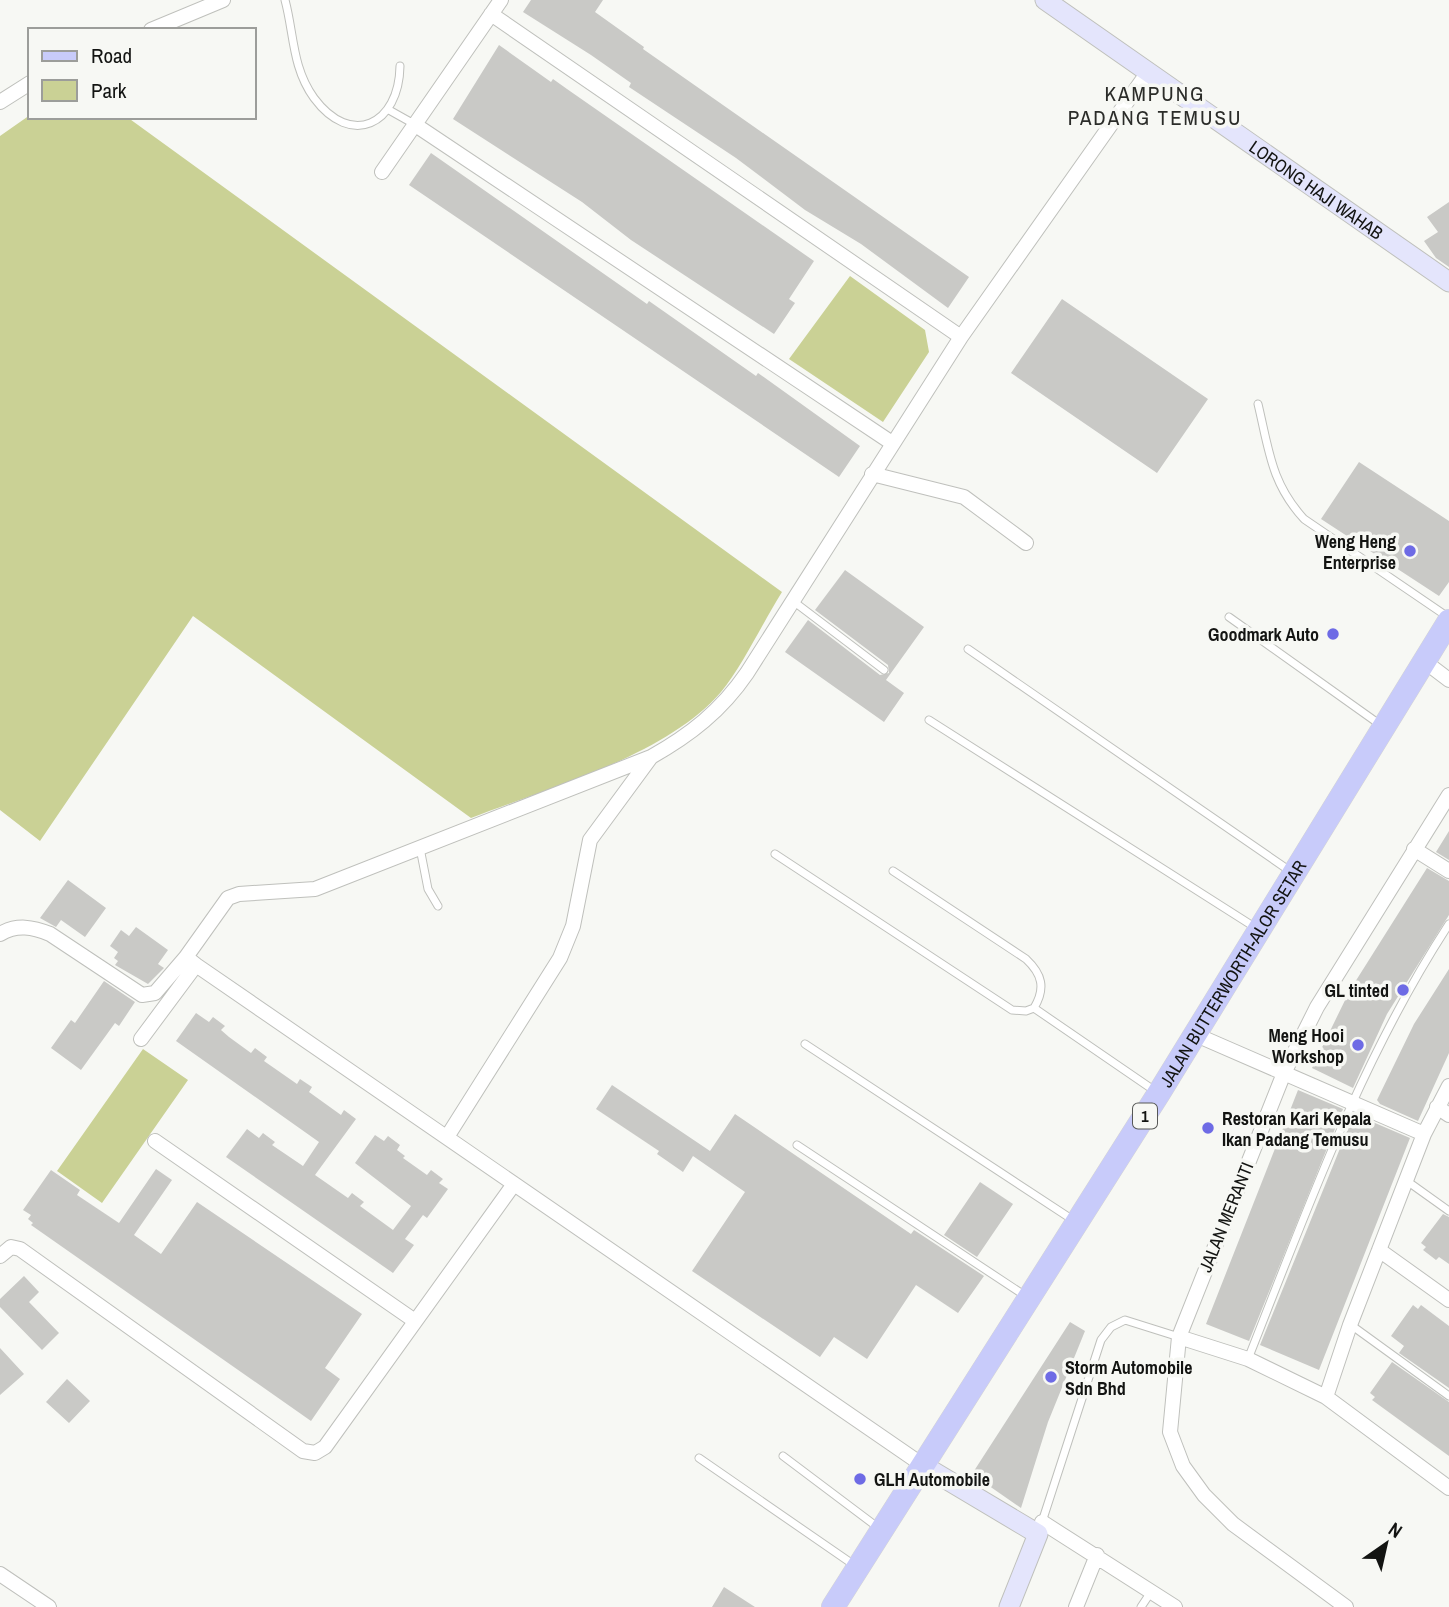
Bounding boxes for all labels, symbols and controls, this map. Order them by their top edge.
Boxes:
legend [28,28,256,119]
text: Road [91,41,132,70]
text: Park [91,76,127,105]
district label: KAMPUNG PADANG TEMUSU [1068,79,1242,132]
street label: LORONG HAJI WAHAB [1245,134,1388,245]
place label: Weng Heng Enterprise [1315,529,1396,575]
marker: Weng Heng Enterprise [1402,543,1418,559]
place label: Goodmark Auto [1208,622,1319,647]
marker: Goodmark Auto [1325,626,1341,642]
street label: JALAN BUTTERWORTH-ALOR SETAR [1153,855,1312,1092]
place label: GL tinted [1324,978,1389,1003]
marker: GL tinted [1395,982,1411,998]
place label: Meng Hooi Workshop [1269,1023,1344,1069]
marker: Meng Hooi Workshop [1350,1037,1366,1053]
road number: 1 [1133,1104,1157,1128]
place label: Restoran Kari Kepala Ikan Padang Temusu [1222,1106,1372,1152]
marker: Restoran Kari Kepala Ikan Padang Temusu [1200,1120,1216,1136]
street label: JALAN MERANTI [1193,1158,1259,1276]
place label: Storm Automobile Sdn Bhd [1065,1355,1192,1401]
marker: Storm Automobile Sdn Bhd [1043,1369,1059,1385]
place label: GLH Automobile [874,1467,990,1492]
marker: GLH Automobile [852,1471,868,1487]
north arrow [1351,1509,1421,1579]
text: N [1384,1516,1407,1544]

